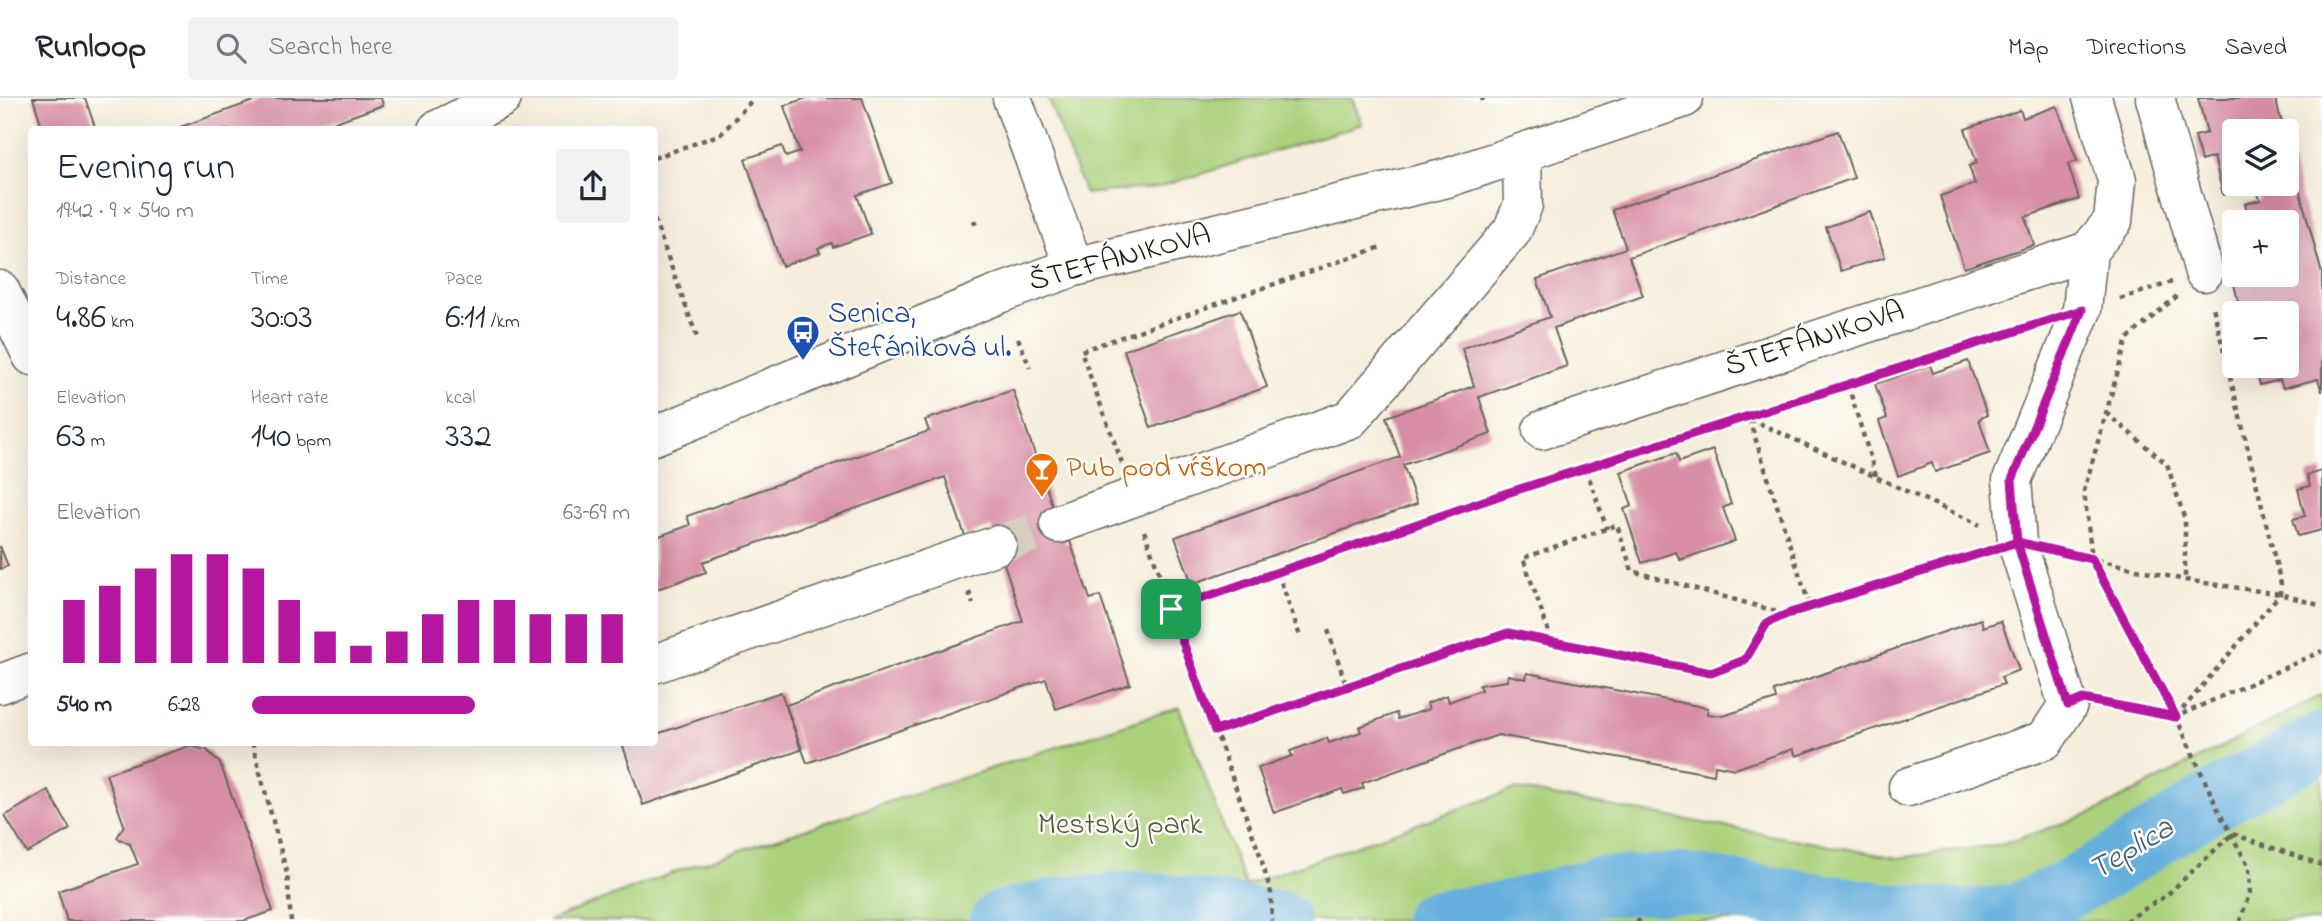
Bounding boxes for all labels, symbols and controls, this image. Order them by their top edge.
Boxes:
search box [188,17,678,80]
text: Runloop [35,24,146,72]
icon: search [212,29,250,67]
text: Search here [268,29,393,67]
text: Map [2008,31,2049,66]
text: Directions [2087,31,2186,66]
text: Saved [2224,31,2287,66]
map controls [2222,119,2299,378]
button: layers [2222,119,2299,196]
text: Evening run [56,141,235,197]
button: share [556,149,630,223]
text: 19:42 · 9 × 540 m [56,195,194,228]
button: + [2222,210,2299,287]
street label: ŠTEFÁNIKOVA [1024,214,1216,304]
text: Distance [56,266,126,293]
text: Time [251,266,288,293]
text: Pace [445,266,482,293]
street label: ŠTEFÁNIKOVA [1719,290,1911,390]
text: 4.86 [56,293,106,344]
text: 30:03 [251,293,313,344]
text: 6:11 [445,293,486,344]
place label: Senica, Štefániková ul. [828,293,1011,371]
button: − [2222,301,2299,378]
text: km [106,309,134,336]
text: /km [486,309,520,336]
bus stop icon: Senica, Štefániková ul. [784,313,822,362]
text: Elevation [56,385,126,412]
text: Heart rate [251,385,329,412]
text: kcal [445,385,476,412]
text: 63 [56,412,86,463]
text: 140 [251,412,291,463]
text: 332 [445,412,492,463]
text: m [86,428,105,455]
text: bpm [291,428,331,455]
place label: Pub pod vŕškom [1066,447,1266,491]
bar icon: Pub pod vŕškom [1023,450,1061,499]
text: Elevation [56,497,141,530]
text: 63–69 m [563,497,630,530]
pin [1141,579,1201,639]
icon: arrive [1152,590,1190,628]
text: 540 m [56,689,112,722]
text: 6:28 [168,689,200,722]
park label: Mestský park [1038,804,1203,848]
water label: Teplica [2081,806,2184,894]

